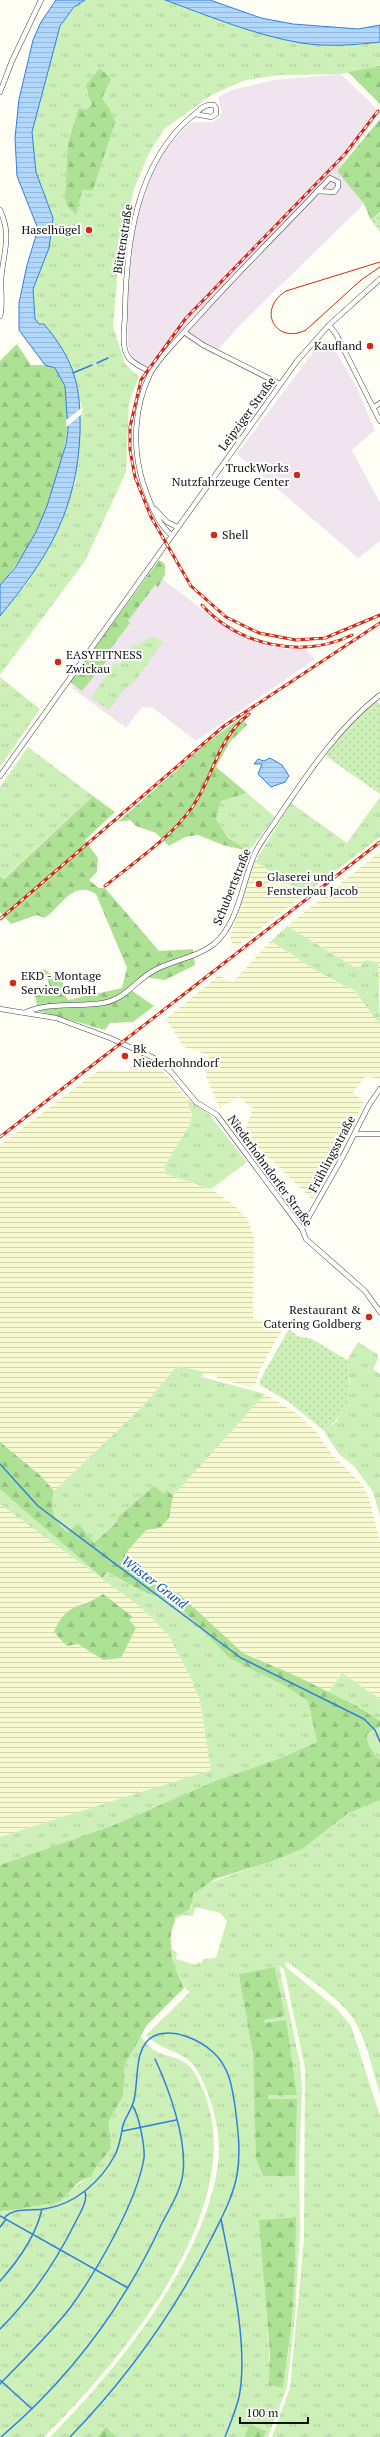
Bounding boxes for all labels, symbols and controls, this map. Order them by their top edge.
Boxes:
street label: Büttenstraße [110,203,135,275]
place label: Haselhügel [21,222,81,237]
marker: Haselhügel [84,225,94,235]
place label: Kaufland [314,338,362,353]
marker: Kaufland [365,341,375,351]
street label: Leipziger Straße [215,374,278,453]
place label: TruckWorks Nutzfahrzeuge Center [172,460,289,489]
marker: TruckWorks Nutzfahrzeuge Center [292,470,302,480]
place label: Shell [222,527,249,542]
marker: Shell [209,530,219,540]
place label: EASYFITNESS Zwickau [66,647,142,676]
marker: EASYFITNESS Zwickau [53,657,63,667]
street label: Schubertstraße [209,846,254,927]
place label: Glaserei und Fensterbau Jacob [267,869,359,898]
marker: Glaserei und Fensterbau Jacob [254,879,264,889]
place label: EKD - Montage Service GmbH [21,968,101,997]
marker: EKD - Montage Service GmbH [8,978,18,988]
place label: Bk Niederhohndorf [133,1041,219,1070]
marker: Bk Niederhohndorf [120,1051,130,1061]
street label: Niederhohndorfer Straße [225,1112,316,1229]
street label: Frühlingsstraße [305,1113,358,1195]
place label: Restaurant & Catering Goldberg [263,1302,362,1331]
marker: Restaurant & Catering Goldberg [364,1312,374,1322]
water label: Wüster Grund [118,1551,192,1613]
scale bar [240,2399,308,2425]
text: 100 m [246,2405,279,2420]

